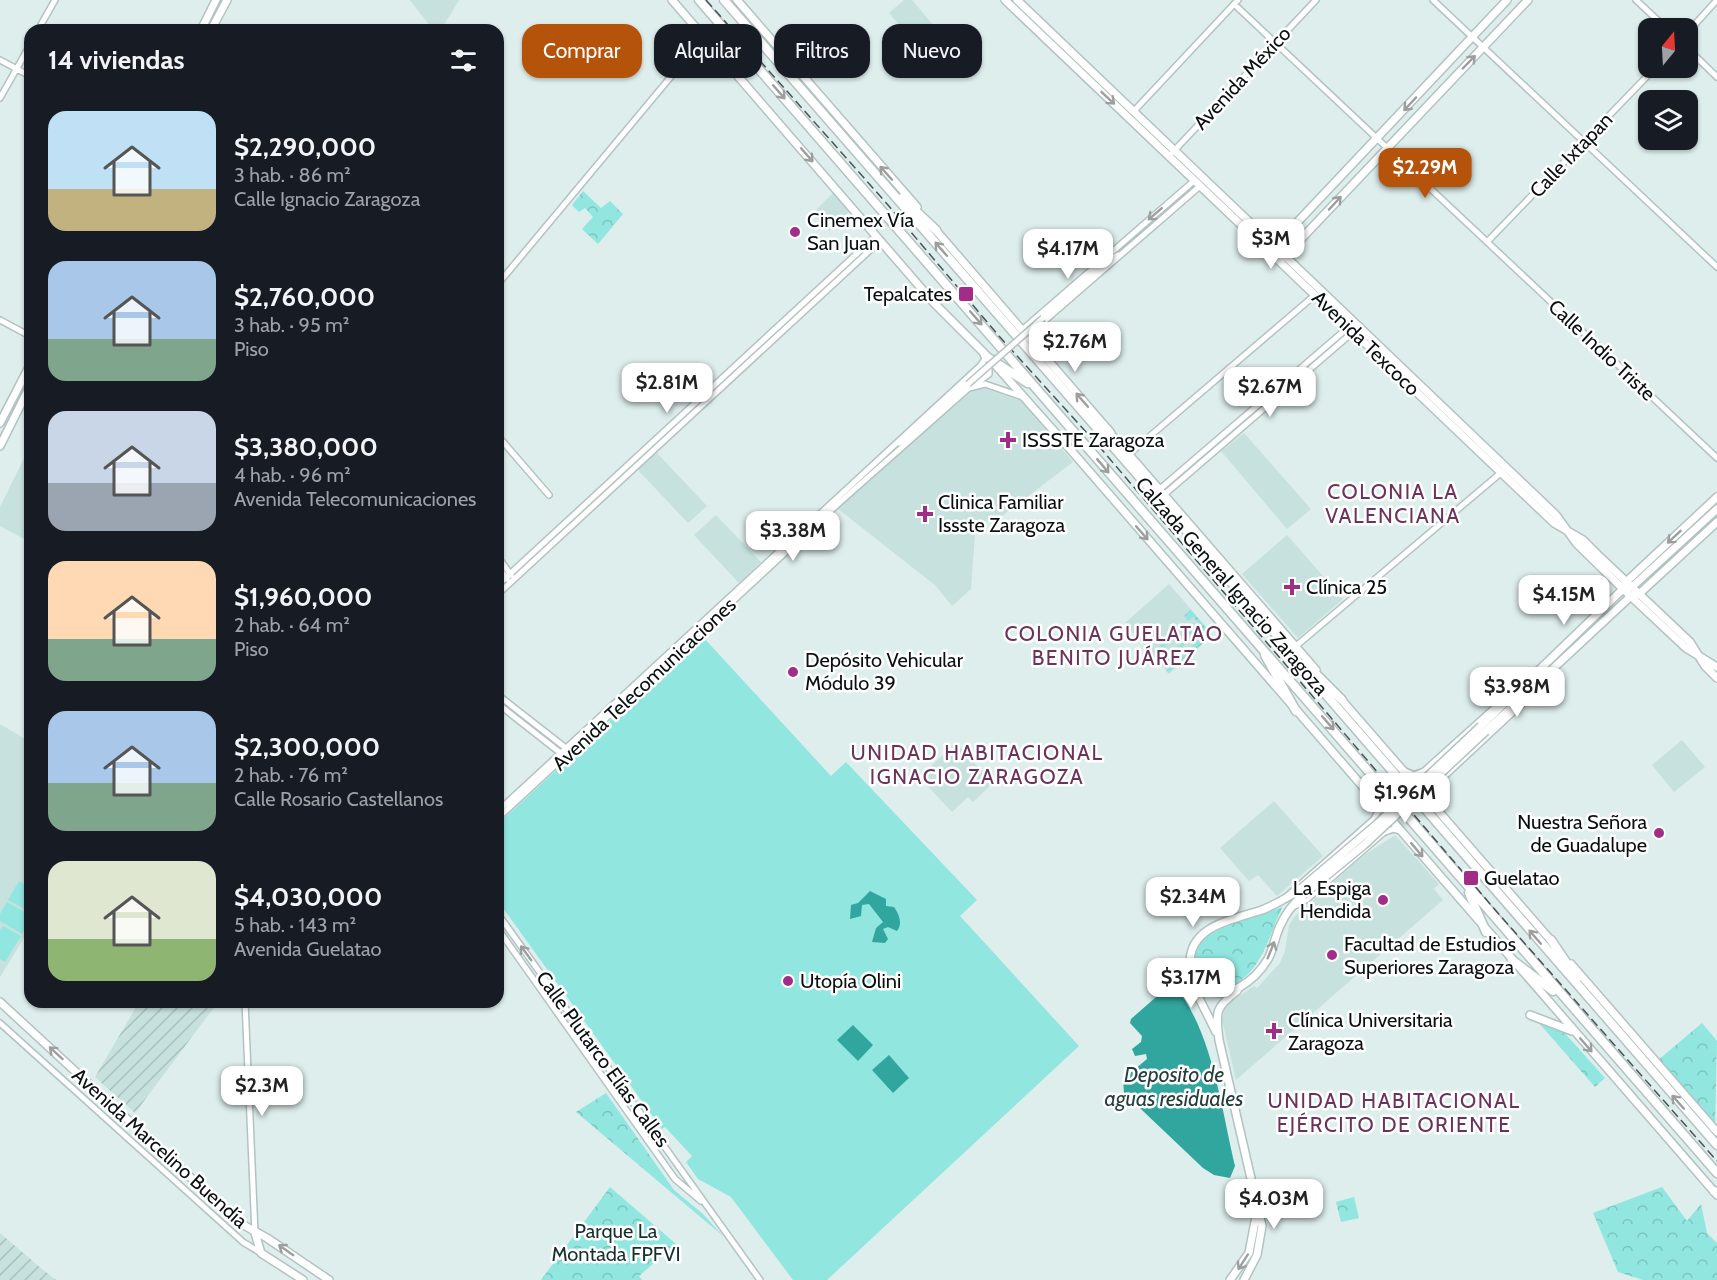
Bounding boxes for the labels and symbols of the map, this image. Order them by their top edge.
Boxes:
north arrow [1638,18,1698,78]
street label: Avenida México [1188,22,1296,134]
one-way arrow [1462,55,1476,70]
one-way arrow [772,84,786,99]
one-way arrow [1101,91,1116,106]
one-way arrow [1402,96,1417,111]
street label: Calle Ixtapan [1525,108,1617,202]
one-way arrow [800,147,813,163]
pin: $2.29M [1376,148,1474,199]
one-way arrow [879,165,893,180]
one-way arrow [1328,196,1342,211]
one-way arrow [1148,207,1163,221]
place label: Cinemex Vía San Juan [807,208,915,255]
pin: $3M [1242,219,1300,270]
marker: Cinemex Vía San Juan [788,225,802,239]
pin: $4.17M [1019,229,1117,280]
one-way arrow [934,242,948,258]
place label: Tepalcates [864,282,952,306]
marker: Tepalcates [957,285,975,303]
street label: Avenida Texcoco [1307,286,1425,400]
street label: Calle Indio Triste [1544,294,1660,406]
one-way arrow [969,310,983,325]
pin: $2.76M [1026,322,1124,373]
pin: $2.81M [618,363,716,414]
pin: $2.67M [1221,367,1319,418]
one-way arrow [1075,393,1089,408]
place label: ISSSTE Zaragoza [1022,428,1165,452]
marker: ISSSTE Zaragoza [999,431,1017,449]
one-way arrow [1096,458,1109,474]
street label: Calzada General Ignacio Zaragoza [1131,472,1334,700]
district label: COLONIA LA VALENCIANA [1325,479,1461,528]
place label: Clinica Familiar Issste Zaragoza [938,490,1065,537]
marker: Clinica Familiar Issste Zaragoza [916,505,934,523]
pin: $3.38M [744,511,842,562]
one-way arrow [1135,525,1149,540]
one-way arrow [1667,530,1682,544]
place label: Clínica 25 [1306,575,1387,599]
pin: $4.15M [1515,575,1613,626]
marker: Clínica 25 [1283,578,1301,596]
street label: Avenida Telecomunicaciones [547,593,741,775]
district label: COLONIA GUELATAO BENITO JUÁREZ [1004,621,1224,670]
place label: Depósito Vehicular Módulo 39 [805,648,964,695]
marker: Depósito Vehicular Módulo 39 [786,665,800,679]
pin: $3.98M [1468,667,1566,718]
one-way arrow [1321,715,1335,730]
district label: UNIDAD HABITACIONAL IGNACIO ZARAGOZA [851,740,1103,789]
pin: $1.96M [1356,773,1454,824]
place label: Nuestra Señora de Guadalupe [1517,810,1647,857]
marker: Nuestra Señora de Guadalupe [1652,826,1666,840]
one-way arrow [1411,842,1424,858]
place label: Guelatao [1484,866,1559,890]
marker: Guelatao [1462,869,1480,887]
place label: La Espiga Hendida [1293,876,1371,923]
pin: $2.34M [1144,877,1242,928]
marker: La Espiga Hendida [1376,893,1390,907]
one-way arrow [1528,930,1542,945]
place label: Facultad de Estudios Superiores Zaragoza [1344,932,1516,979]
one-way arrow [1266,941,1277,959]
one-way arrow [520,945,533,961]
marker: Facultad de Estudios Superiores Zaragoza [1325,948,1339,962]
pin: $3.17M [1142,958,1240,1009]
street label: Calle Plutarco Elías Calles [531,966,675,1152]
place label: Utopía Olini [800,969,901,993]
marker: Utopía Olini [781,974,795,988]
place label: Clínica Universitaria Zaragoza [1288,1008,1453,1055]
marker: Clínica Universitaria Zaragoza [1265,1022,1283,1040]
one-way arrow [1579,1037,1593,1052]
one-way arrow [49,1046,64,1060]
water label: Deposito de aguas residuales [1105,1062,1243,1111]
street label: Avenida Marcelino Buendía [67,1063,253,1233]
pin: $2.3M [220,1066,304,1117]
district label: UNIDAD HABITACIONAL EJÉRCITO DE ORIENTE [1268,1088,1520,1137]
one-way arrow [1671,1095,1685,1110]
pin: $4.03M [1225,1179,1323,1230]
park label: Parque La Montada FPFVI [551,1219,681,1266]
one-way arrow [278,1244,295,1256]
one-way arrow [1237,1253,1250,1270]

